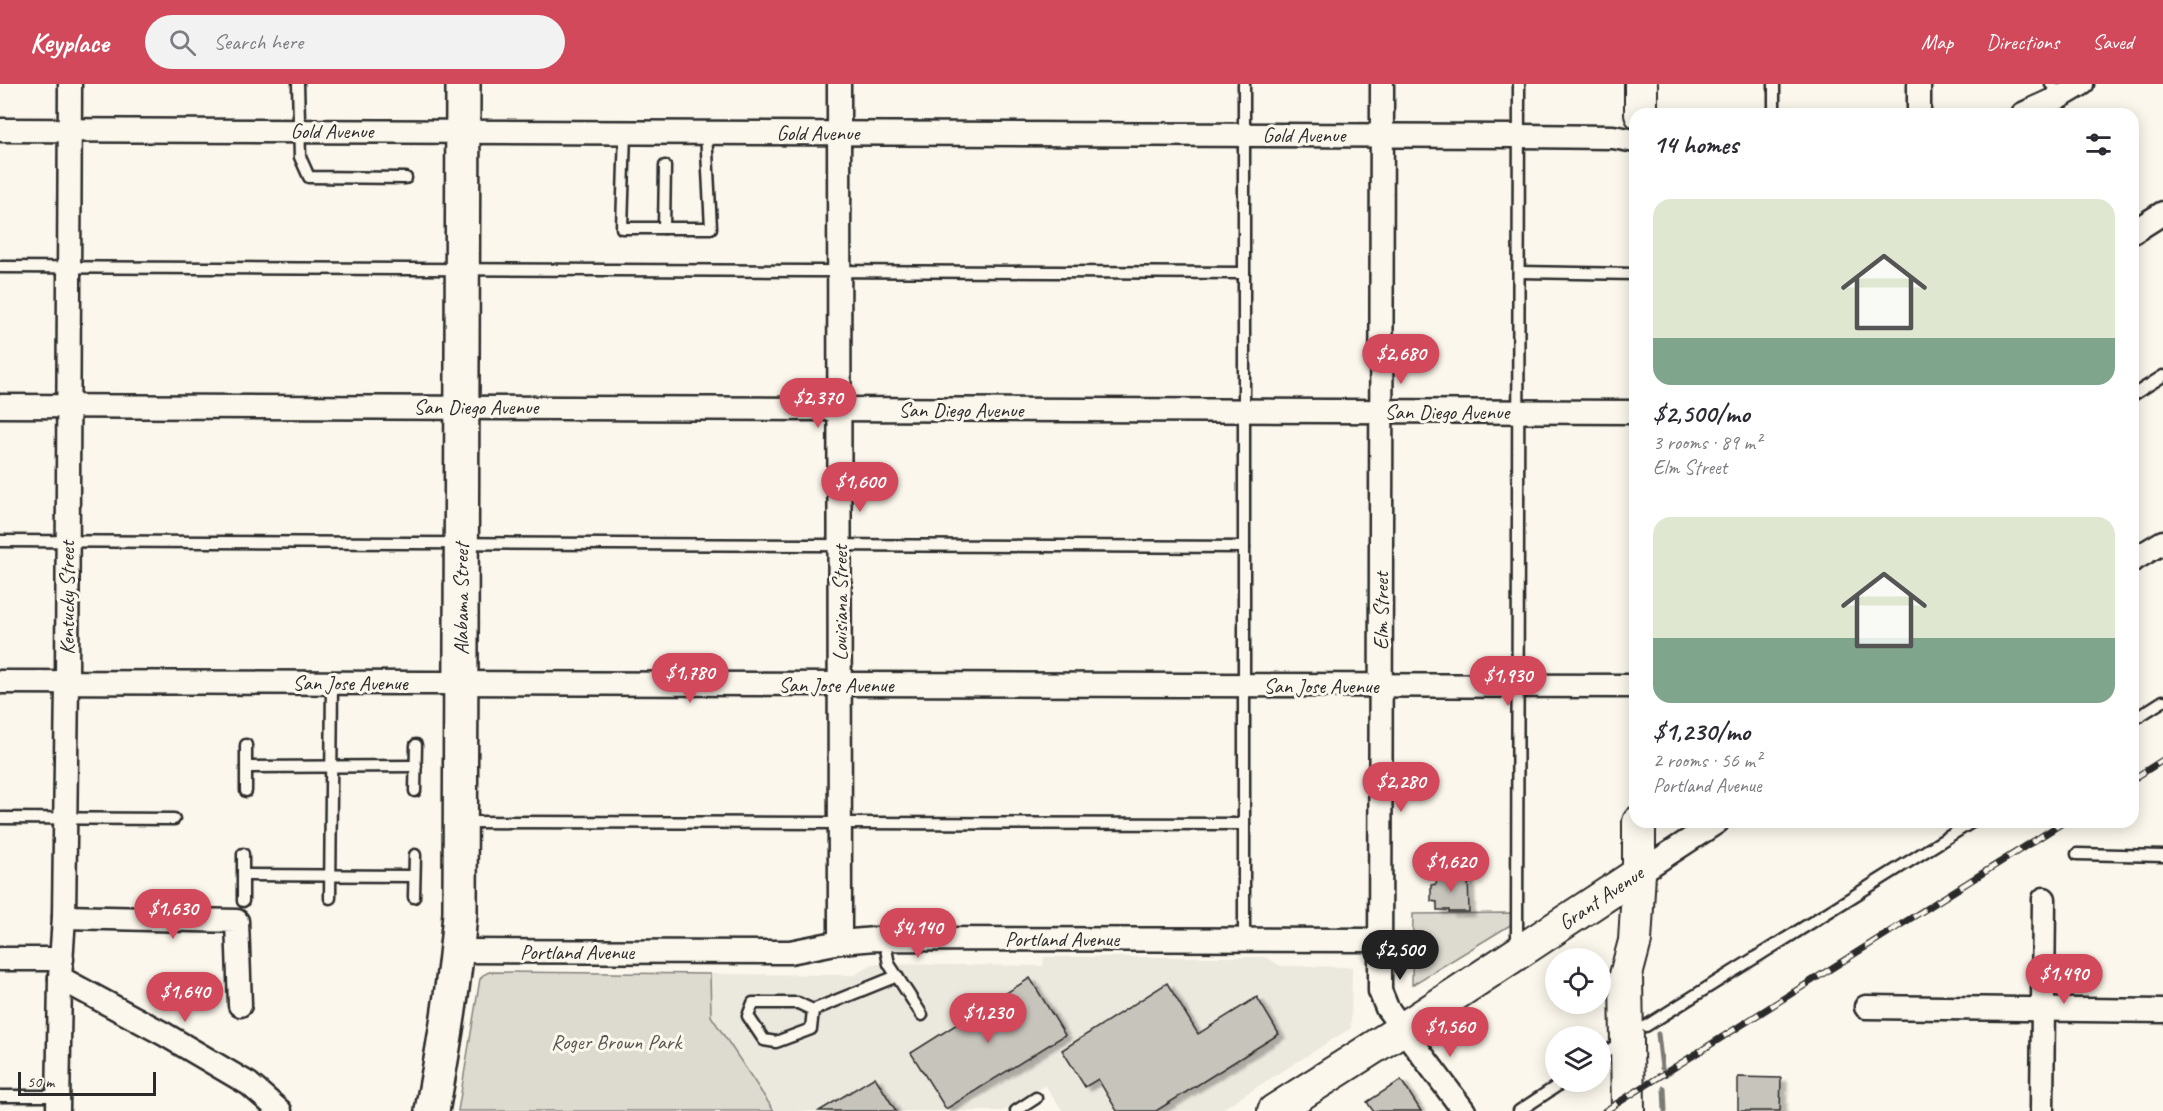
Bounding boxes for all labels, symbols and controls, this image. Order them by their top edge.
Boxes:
search box [145,15,565,69]
text: Keyplace [30,25,109,60]
icon: search [166,26,199,59]
text: Search here [214,28,303,56]
text: Map [1921,29,1953,55]
text: Directions [1986,29,2059,55]
text: Saved [2092,29,2133,55]
street label: Gold Avenue [291,118,376,144]
street label: Gold Avenue [777,120,862,146]
street label: Gold Avenue [1263,122,1348,148]
text: 14 homes [1653,128,1738,161]
icon: filters [2082,128,2115,161]
icon: home [1830,238,1938,346]
pin: $2,680 [1352,334,1450,385]
text: $2,680 [1376,341,1426,366]
pin: $2,370 [769,378,867,429]
text: $2,370 [794,385,842,410]
street label: San Diego Avenue [414,394,541,420]
street label: San Diego Avenue [899,397,1026,423]
text: $2,500/mo [1653,397,1750,430]
street label: San Diego Avenue [1385,399,1512,425]
text: 3 rooms · 89 m² [1653,430,1761,455]
text: Elm Street [1653,455,1727,480]
pin: $1,600 [811,462,909,513]
text: $1,600 [835,469,885,494]
street label: Kentucky Street [54,539,80,655]
street label: Alabama Street [448,540,474,655]
street label: Louisiana Street [827,543,853,661]
icon: home [1830,556,1938,664]
street label: Elm Street [1368,570,1394,650]
pin: $1,780 [641,653,739,704]
pin: $1,930 [1459,656,1557,707]
text: $1,780 [666,660,714,685]
text: $1,930 [1484,663,1532,688]
street label: San Jose Avenue [293,670,409,696]
street label: San Jose Avenue [779,672,895,698]
street label: San Jose Avenue [1264,673,1380,699]
text: $1,230/mo [1653,715,1750,748]
text: 2 rooms · 56 m² [1653,748,1761,773]
pin: $2,280 [1352,762,1450,813]
text: $2,280 [1377,769,1425,794]
text: Portland Avenue [1653,773,1762,798]
pin: $1,620 [1402,842,1500,893]
text: $1,620 [1426,849,1476,874]
street label: Grant Avenue [1554,859,1650,936]
pin: $1,630 [124,889,222,940]
text: $1,630 [148,896,198,921]
pin: $4,140 [869,908,967,959]
text: $4,140 [894,915,942,940]
street label: Portland Avenue [1005,926,1120,952]
pin: $2,500 [1351,930,1449,981]
text: $2,500 [1376,937,1424,962]
street label: Portland Avenue [520,939,635,965]
map controls [1545,948,1611,1092]
button: locate [1545,948,1611,1014]
pin: $1,490 [2015,954,2113,1005]
text: $1,490 [2040,961,2088,986]
pin: $1,640 [136,972,234,1023]
text: $1,640 [160,979,210,1004]
pin: $1,230 [939,993,1037,1044]
text: $1,230 [964,1000,1012,1025]
pin: $1,560 [1401,1007,1499,1058]
text: $1,560 [1425,1014,1475,1039]
button: layers [1545,1026,1611,1092]
park label: Roger Brown Park [551,1029,683,1055]
scale bar [18,1069,156,1096]
text: 50 m [27,1072,54,1092]

